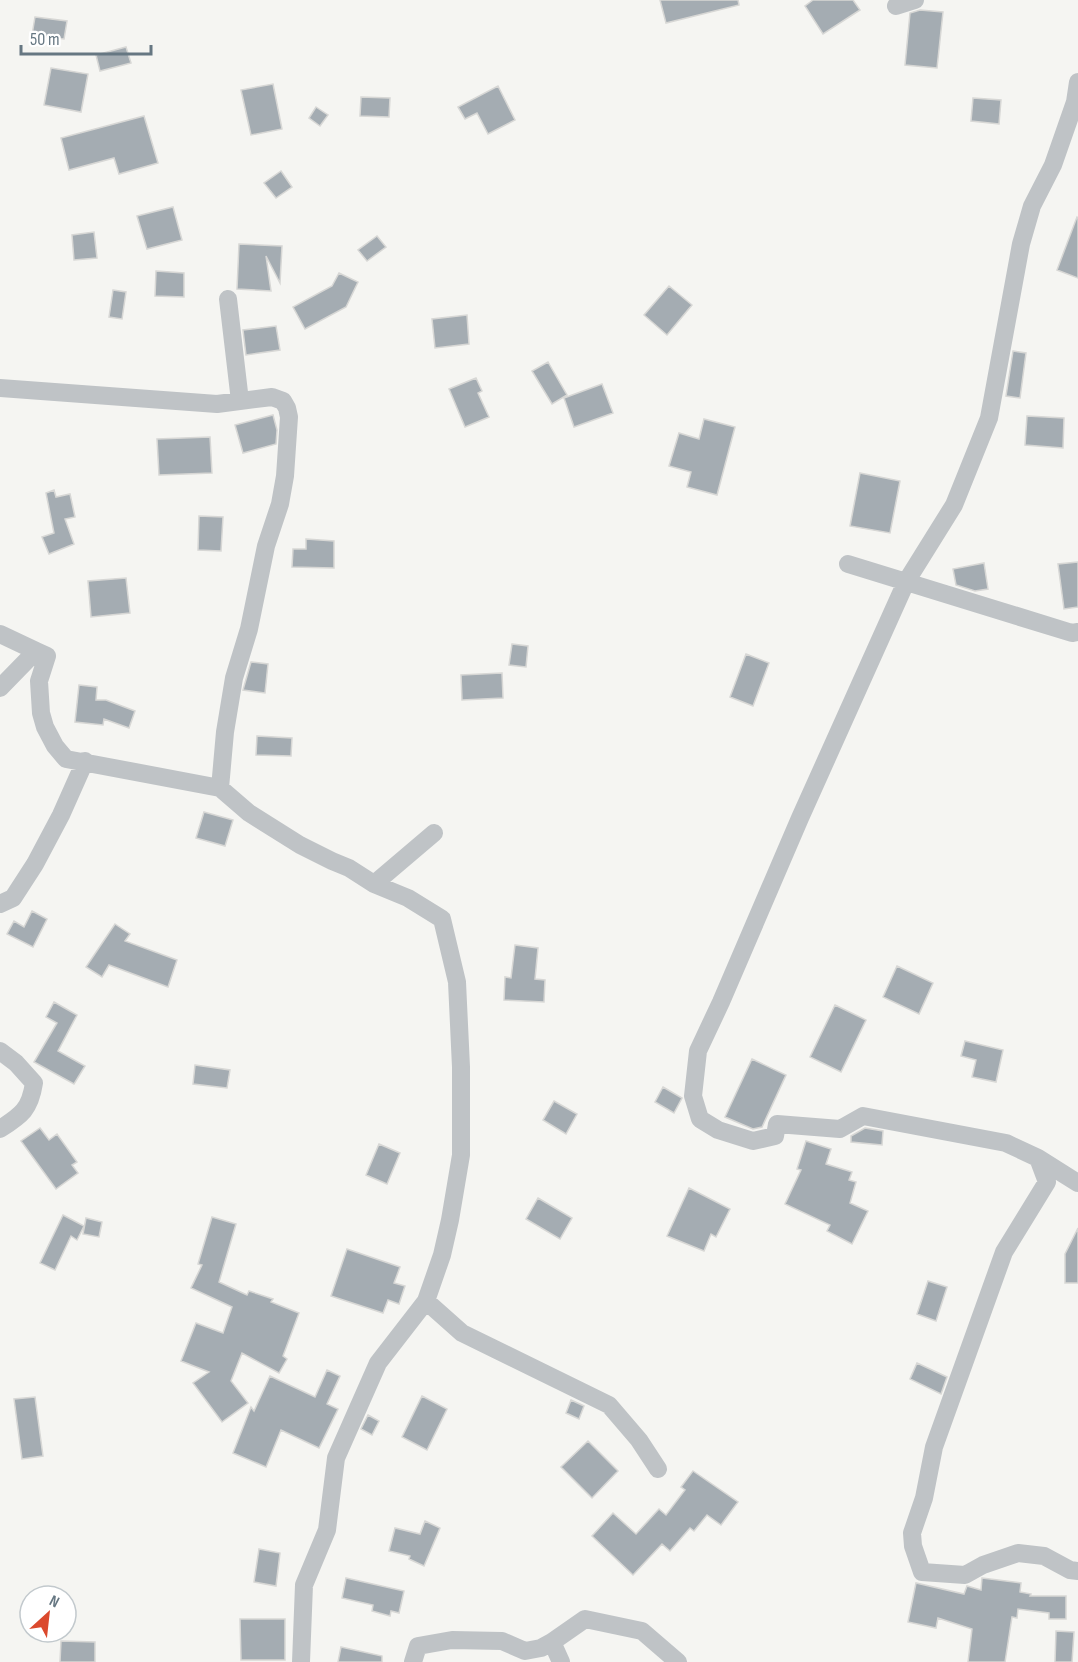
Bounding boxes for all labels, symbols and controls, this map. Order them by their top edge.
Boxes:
scale bar [21,18,152,56]
text: 50 m [30,29,60,50]
north arrow [18,1584,78,1644]
text: N [46,1592,62,1612]

